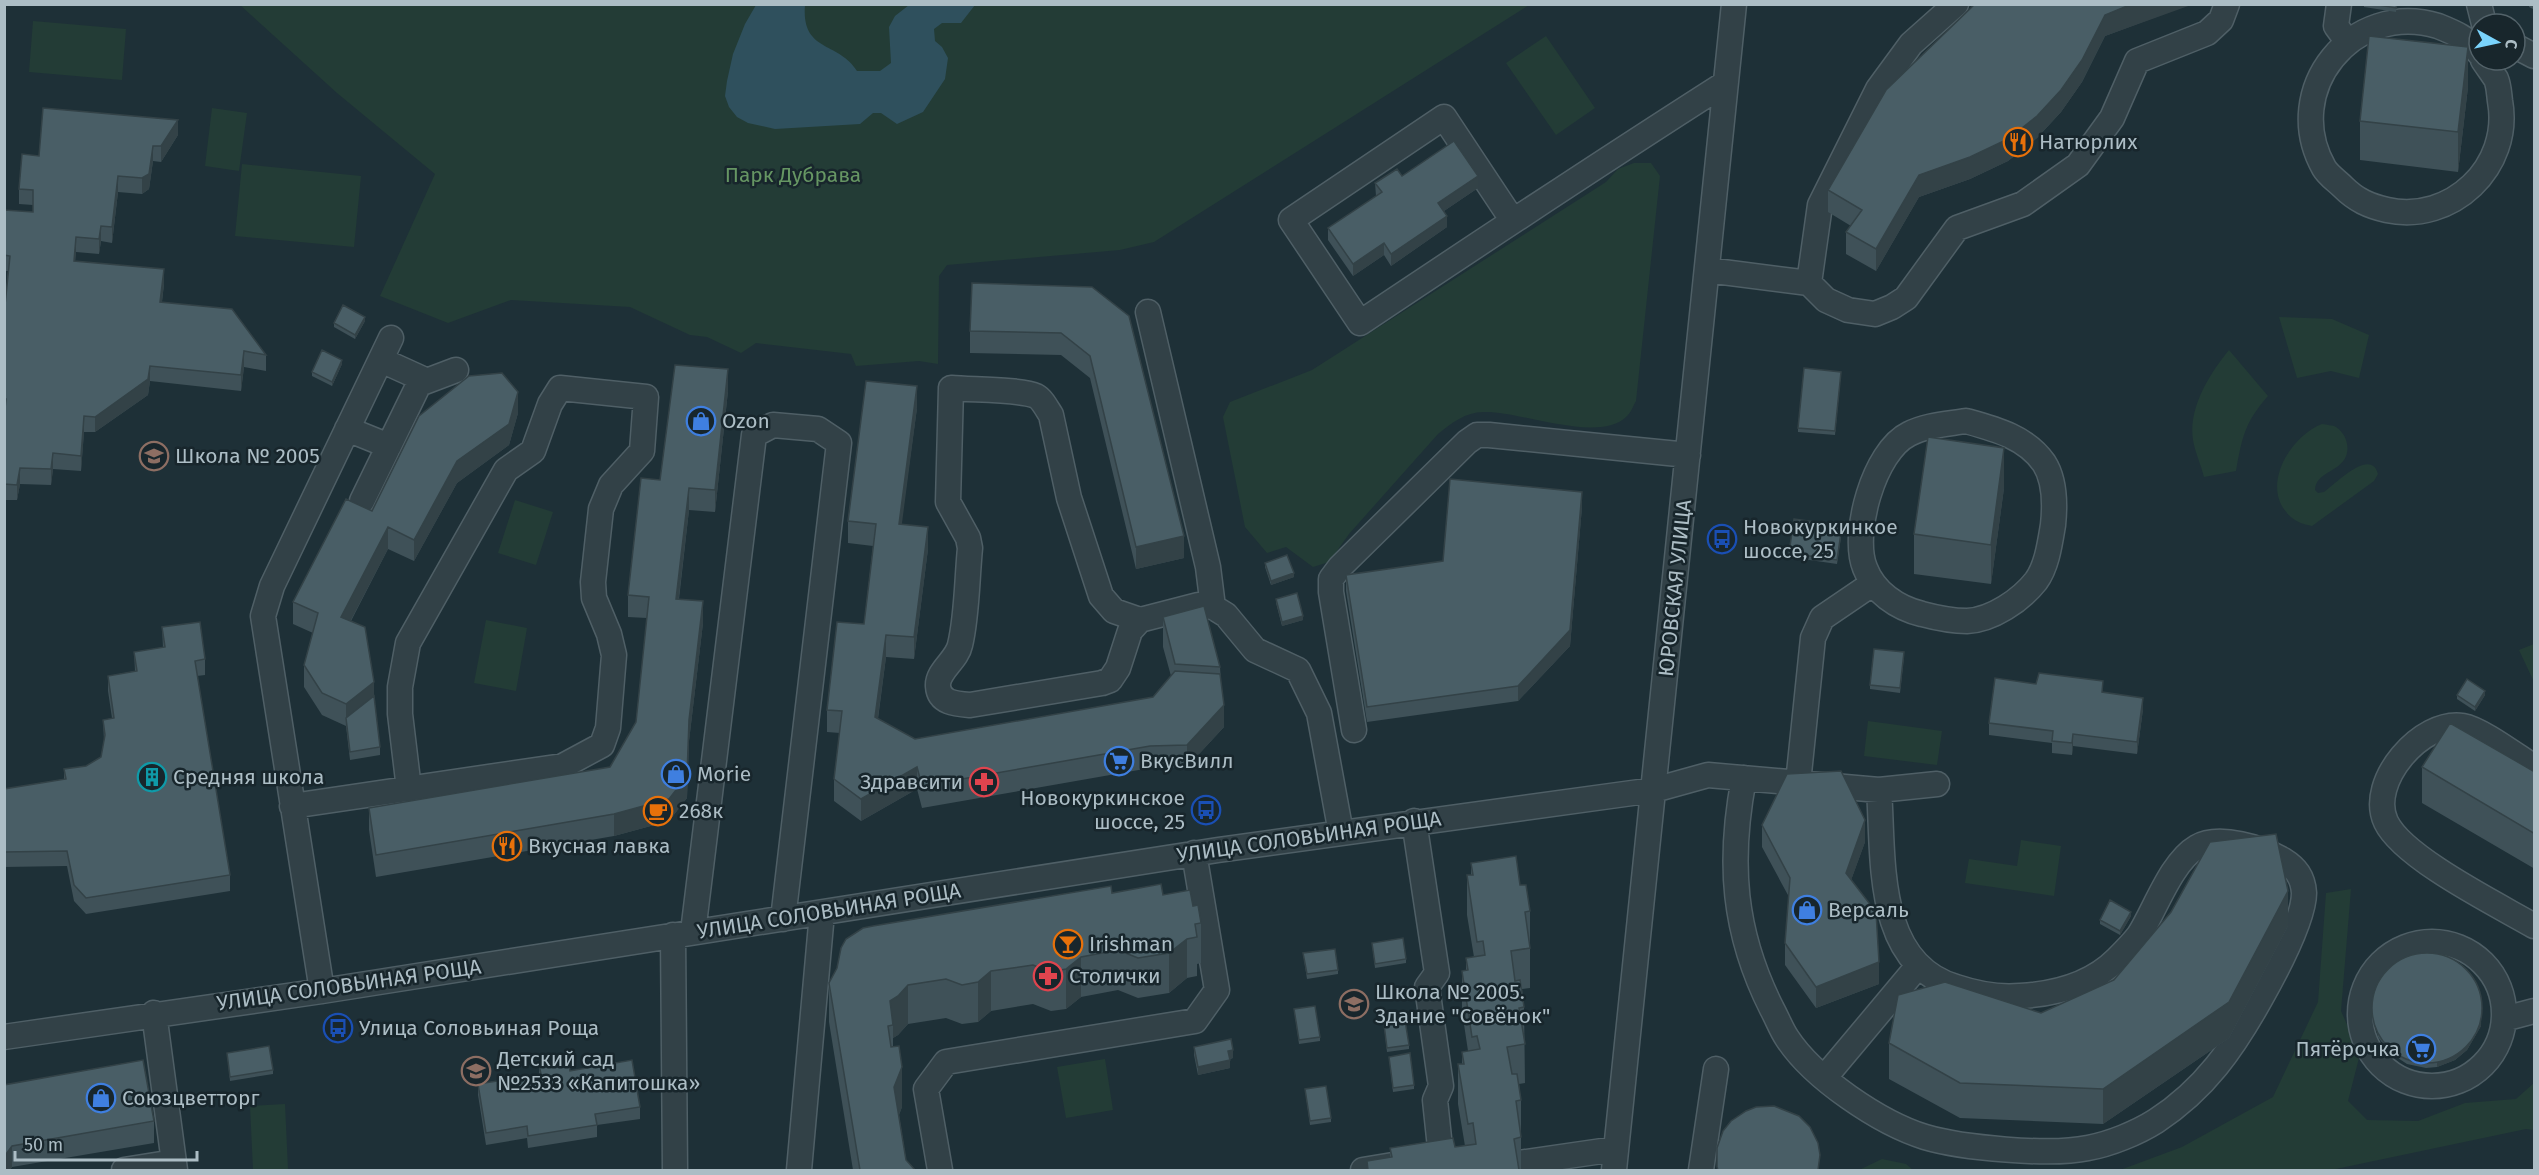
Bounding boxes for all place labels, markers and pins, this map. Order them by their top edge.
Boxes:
restaurant icon: Натюрлих [2002,126,2034,158]
place label: Натюрлих [2039,129,2138,155]
shop icon: Ozon [685,405,717,437]
place label: Ozon [722,408,770,434]
school or university icon: Школа № 2005 [138,440,170,472]
place label: Школа № 2005 [175,443,320,469]
place label: Новокуркинкое шоссе, 25 [1743,514,1898,564]
bus stop icon: Новокуркинкое шоссе, 25 [1706,523,1738,555]
supermarket icon: ВкусВилл [1103,745,1135,777]
place label: ВкусВилл [1140,748,1234,774]
shop icon: Morie [660,758,692,790]
building icon: Средняя школа [136,761,168,793]
place label: Morie [697,761,751,787]
place label: Средняя школа [173,764,324,790]
pharmacy icon: Здравсити [968,766,1000,798]
place label: Здравсити [860,769,963,795]
place label: Новокуркинское шоссе, 25 [1020,785,1185,835]
bus stop icon: Новокуркинское шоссе, 25 [1190,794,1222,826]
cafe icon: 268к [642,795,674,827]
place label: 268к [679,798,723,824]
restaurant icon: Вкусная лавка [491,830,523,862]
place label: Вкусная лавка [528,833,670,859]
shop icon: Версаль [1791,894,1823,926]
place label: Версаль [1828,897,1909,923]
bar icon: Irishman [1052,928,1084,960]
place label: Irishman [1089,931,1173,957]
pharmacy icon: Столички [1032,960,1064,992]
place label: Столички [1069,963,1161,989]
place label: Школа № 2005. Здание "Совёнок" [1375,979,1550,1029]
school or university icon: Школа № 2005. Здание "Совёнок" [1338,988,1370,1020]
bus stop icon: Улица Соловьиная Роща [322,1012,354,1044]
place label: Улица Соловьиная Роща [359,1015,599,1041]
supermarket icon: Пятёрочка [2405,1033,2437,1065]
place label: Пятёрочка [2296,1036,2400,1062]
place label: Детский сад №2533 «Капитошка» [496,1046,700,1096]
school or university icon: Детский сад №2533 «Капитошка» [460,1055,492,1087]
shop icon: Союзцветторг [85,1082,117,1114]
place label: Союзцветторг [122,1085,259,1111]

